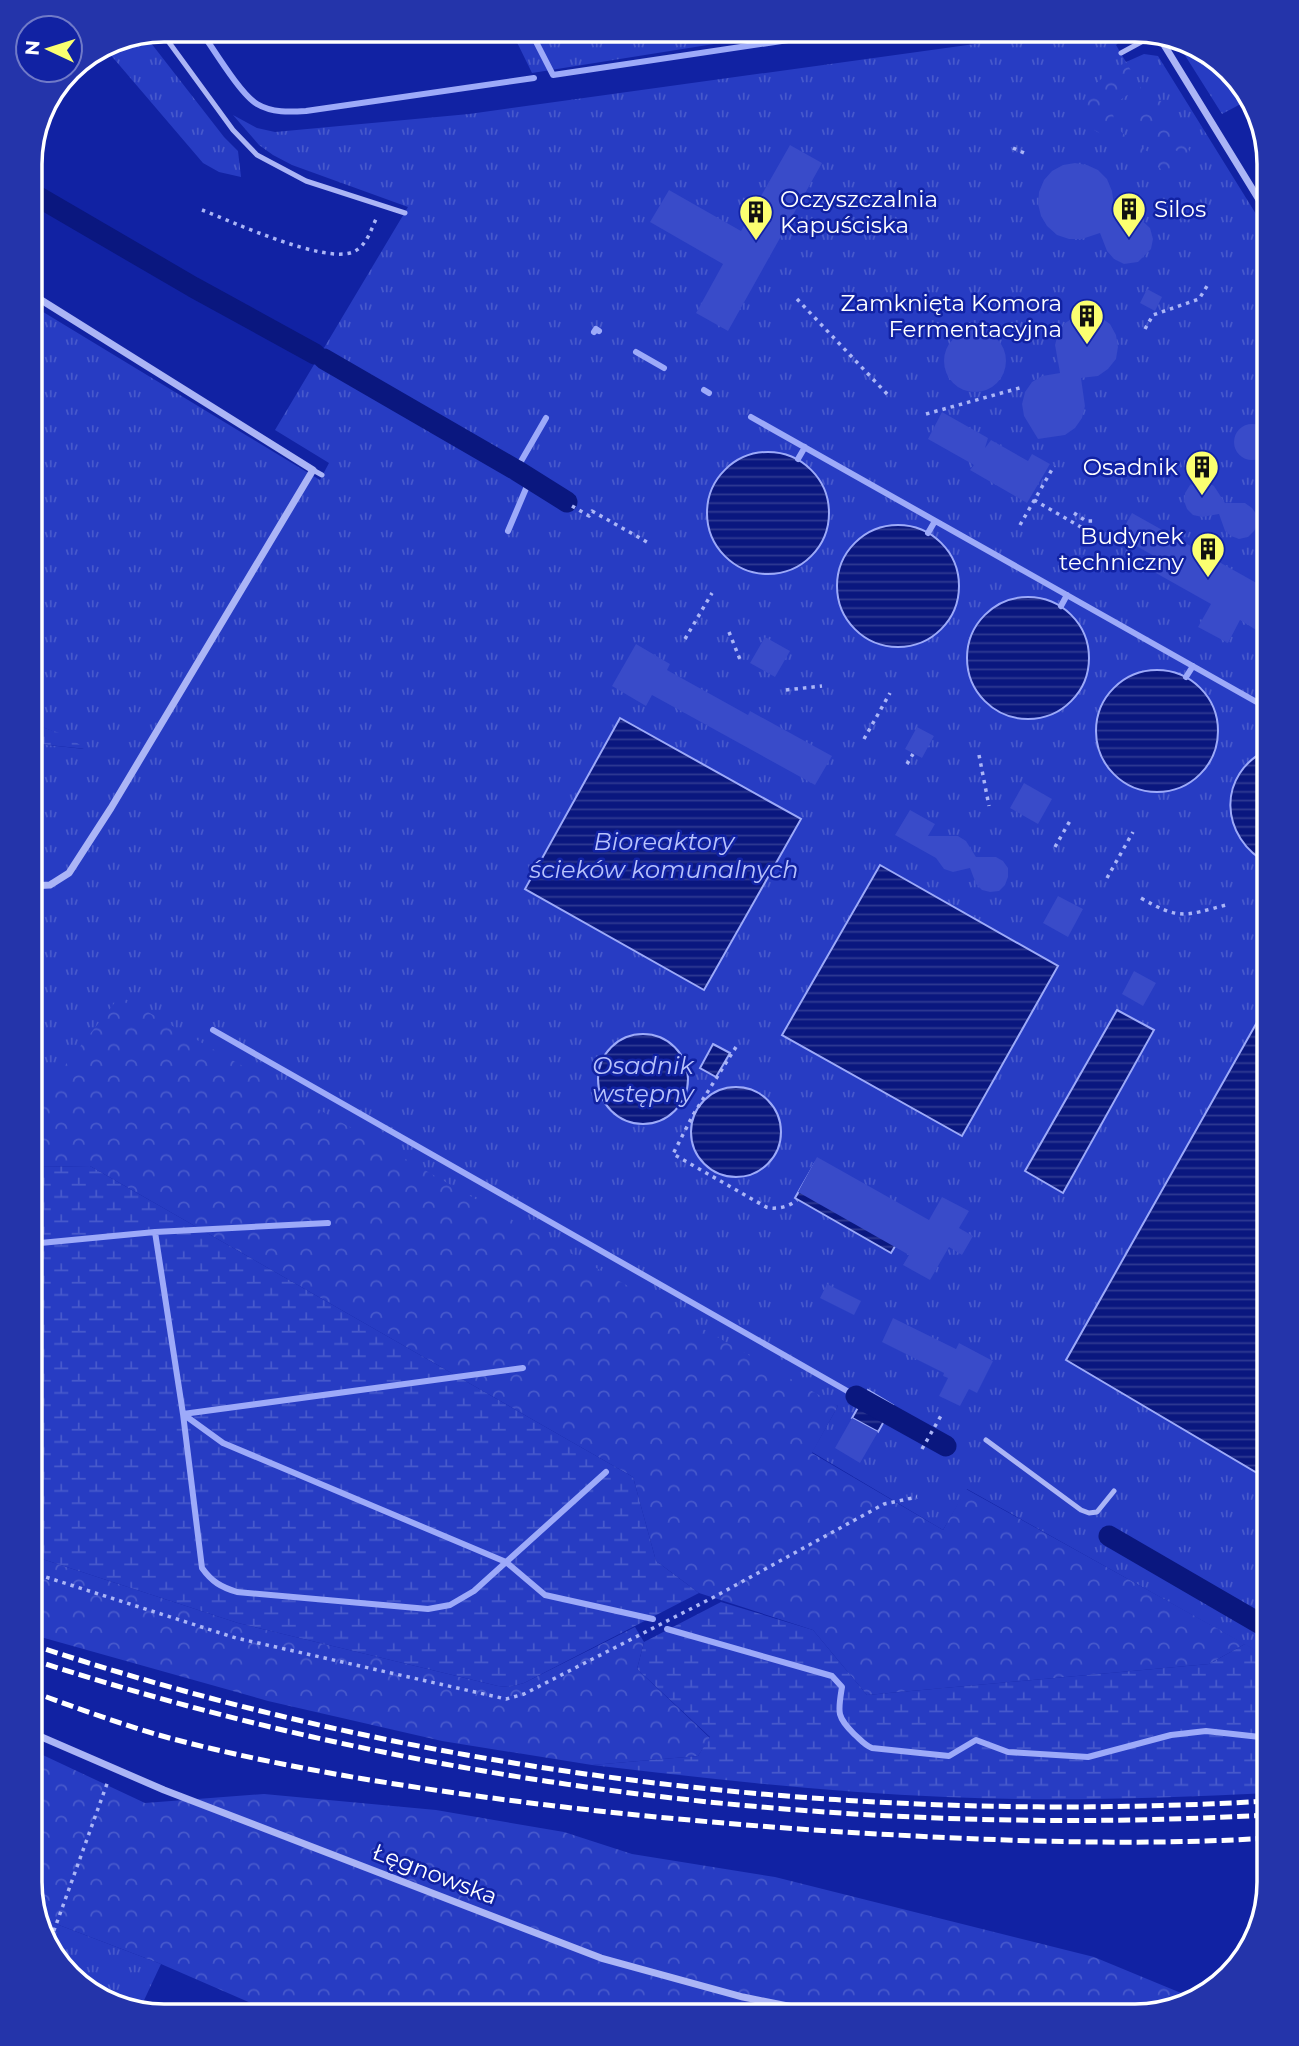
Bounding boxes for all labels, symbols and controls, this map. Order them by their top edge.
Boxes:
north arrow [14,14,84,84]
text: N [21,39,45,56]
place label: Oczyszczalnia Kapuściska [780,185,938,239]
building icon: Silos [1110,190,1148,239]
building icon: Oczyszczalnia Kapuściska [737,193,775,242]
place label: Silos [1154,195,1206,223]
place label: Zamknięta Komora Fermentacyjna [840,289,1062,343]
building icon: Zamknięta Komora Fermentacyjna [1068,297,1106,346]
building icon: Osadnik [1183,448,1221,497]
place label: Osadnik [1083,453,1178,481]
place label: Budynek techniczny [1059,522,1185,576]
building icon: Budynek techniczny [1189,530,1227,579]
water label: Bioreaktory ścieków komunalnych [528,827,799,884]
water label: Osadnik wstępny [592,1051,696,1108]
street label: Łęgnowska [369,1837,501,1911]

